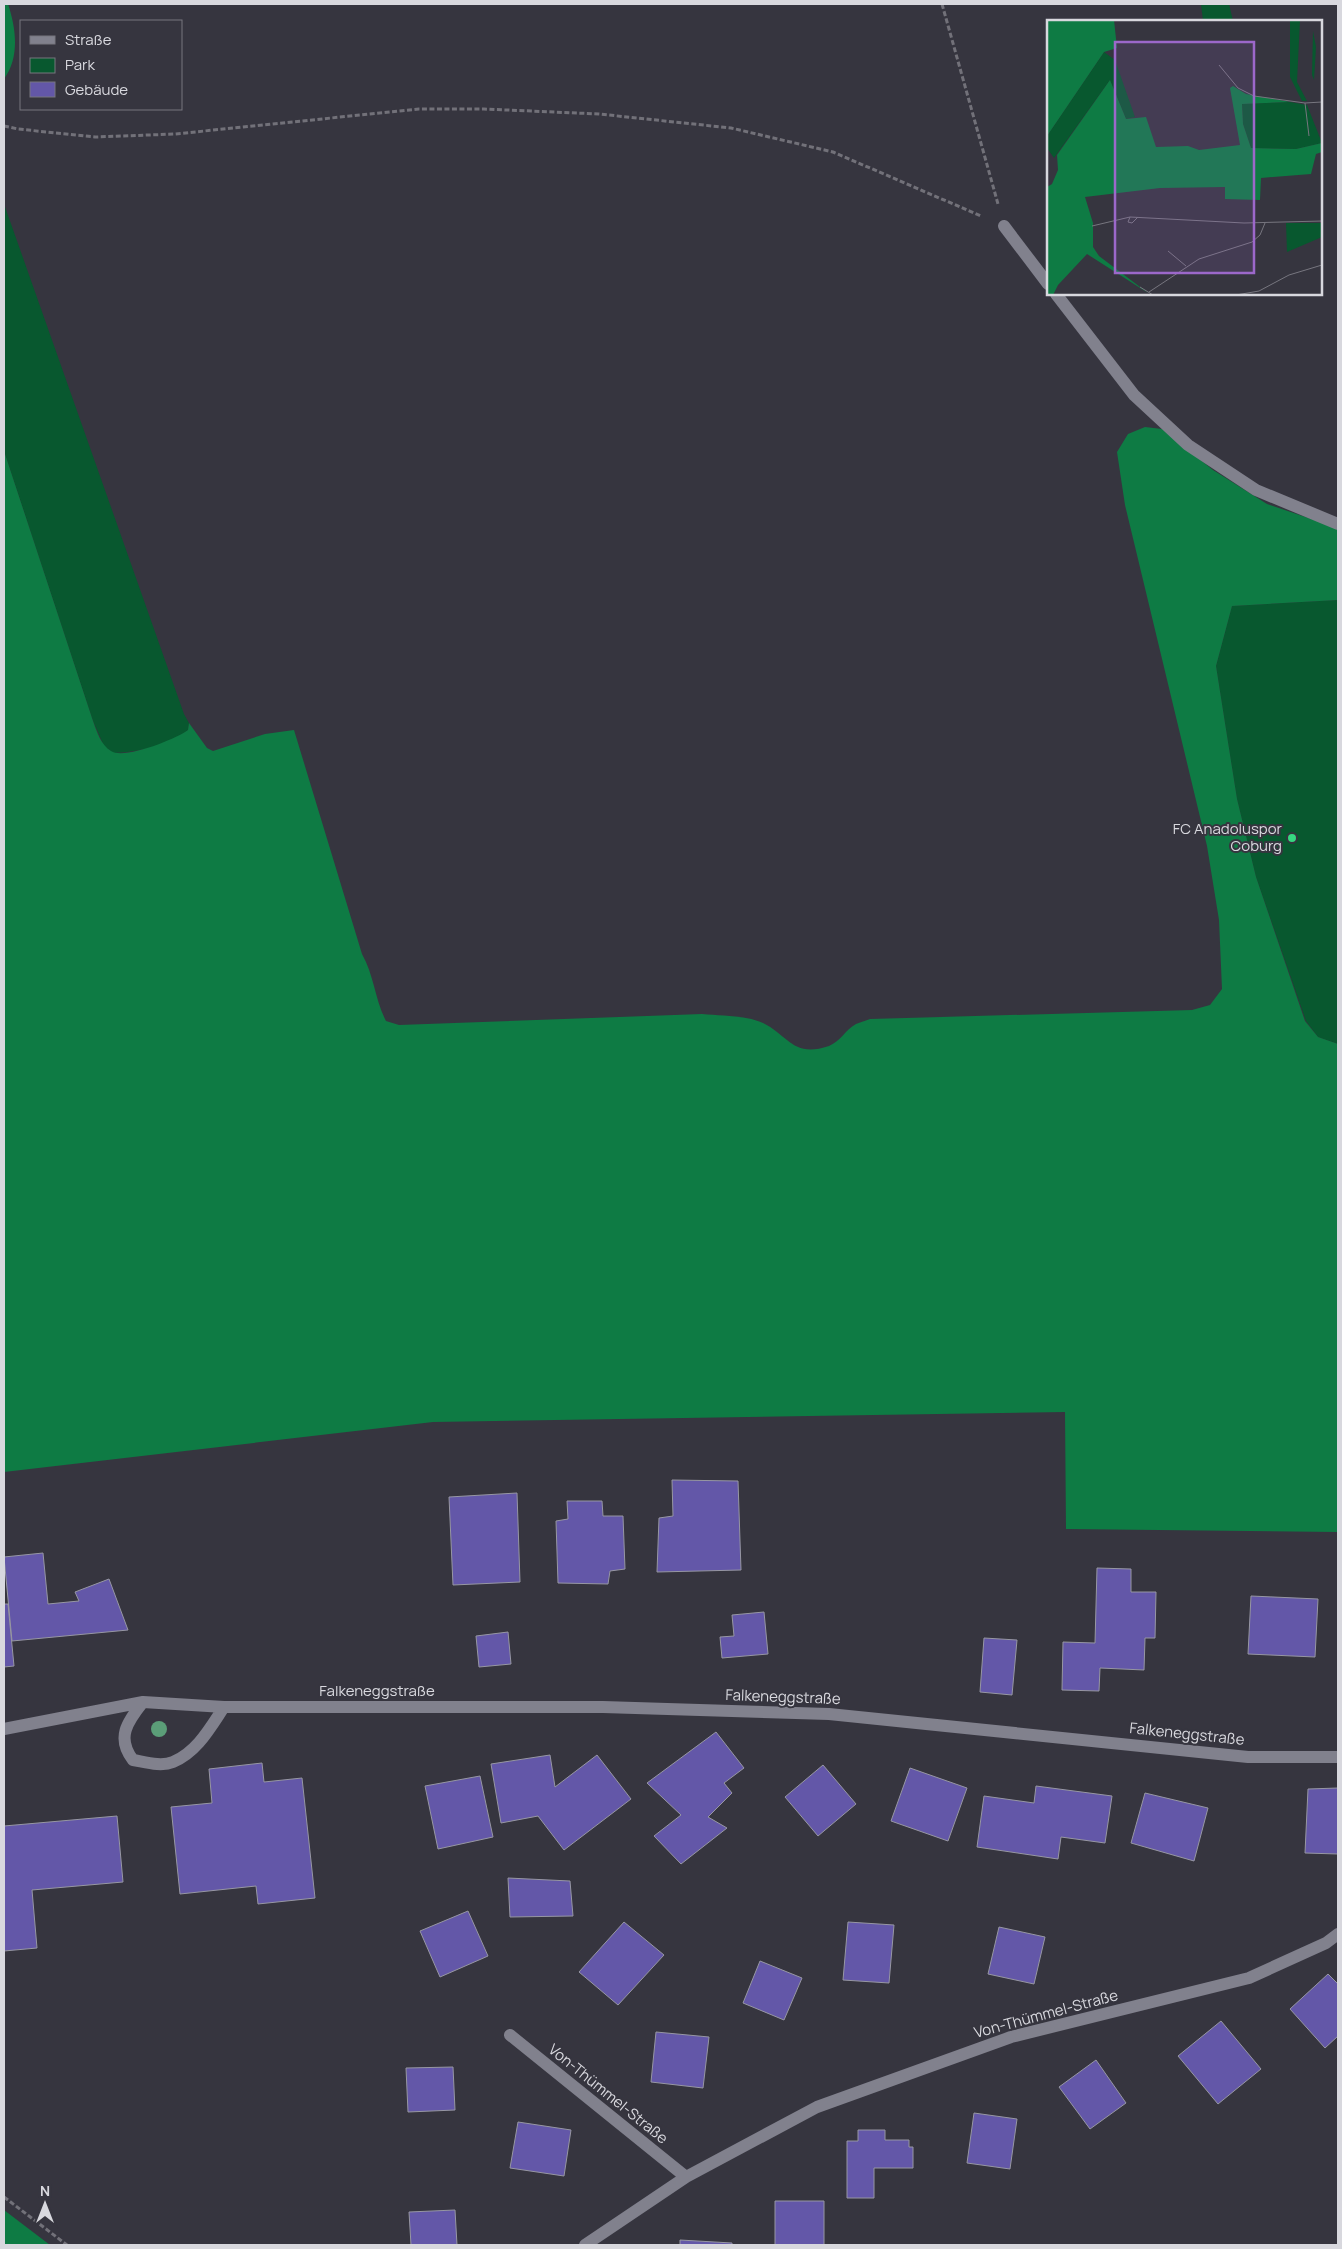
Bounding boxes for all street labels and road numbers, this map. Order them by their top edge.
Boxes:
street label: Falkeneggstraße [319,1680,435,1701]
street label: Falkeneggstraße [725,1684,841,1709]
street label: Falkeneggstraße [1129,1717,1246,1750]
street label: Von-Thümmel-Straße [972,1984,1120,2043]
street label: Von-Thümmel-Straße [544,2039,673,2149]

